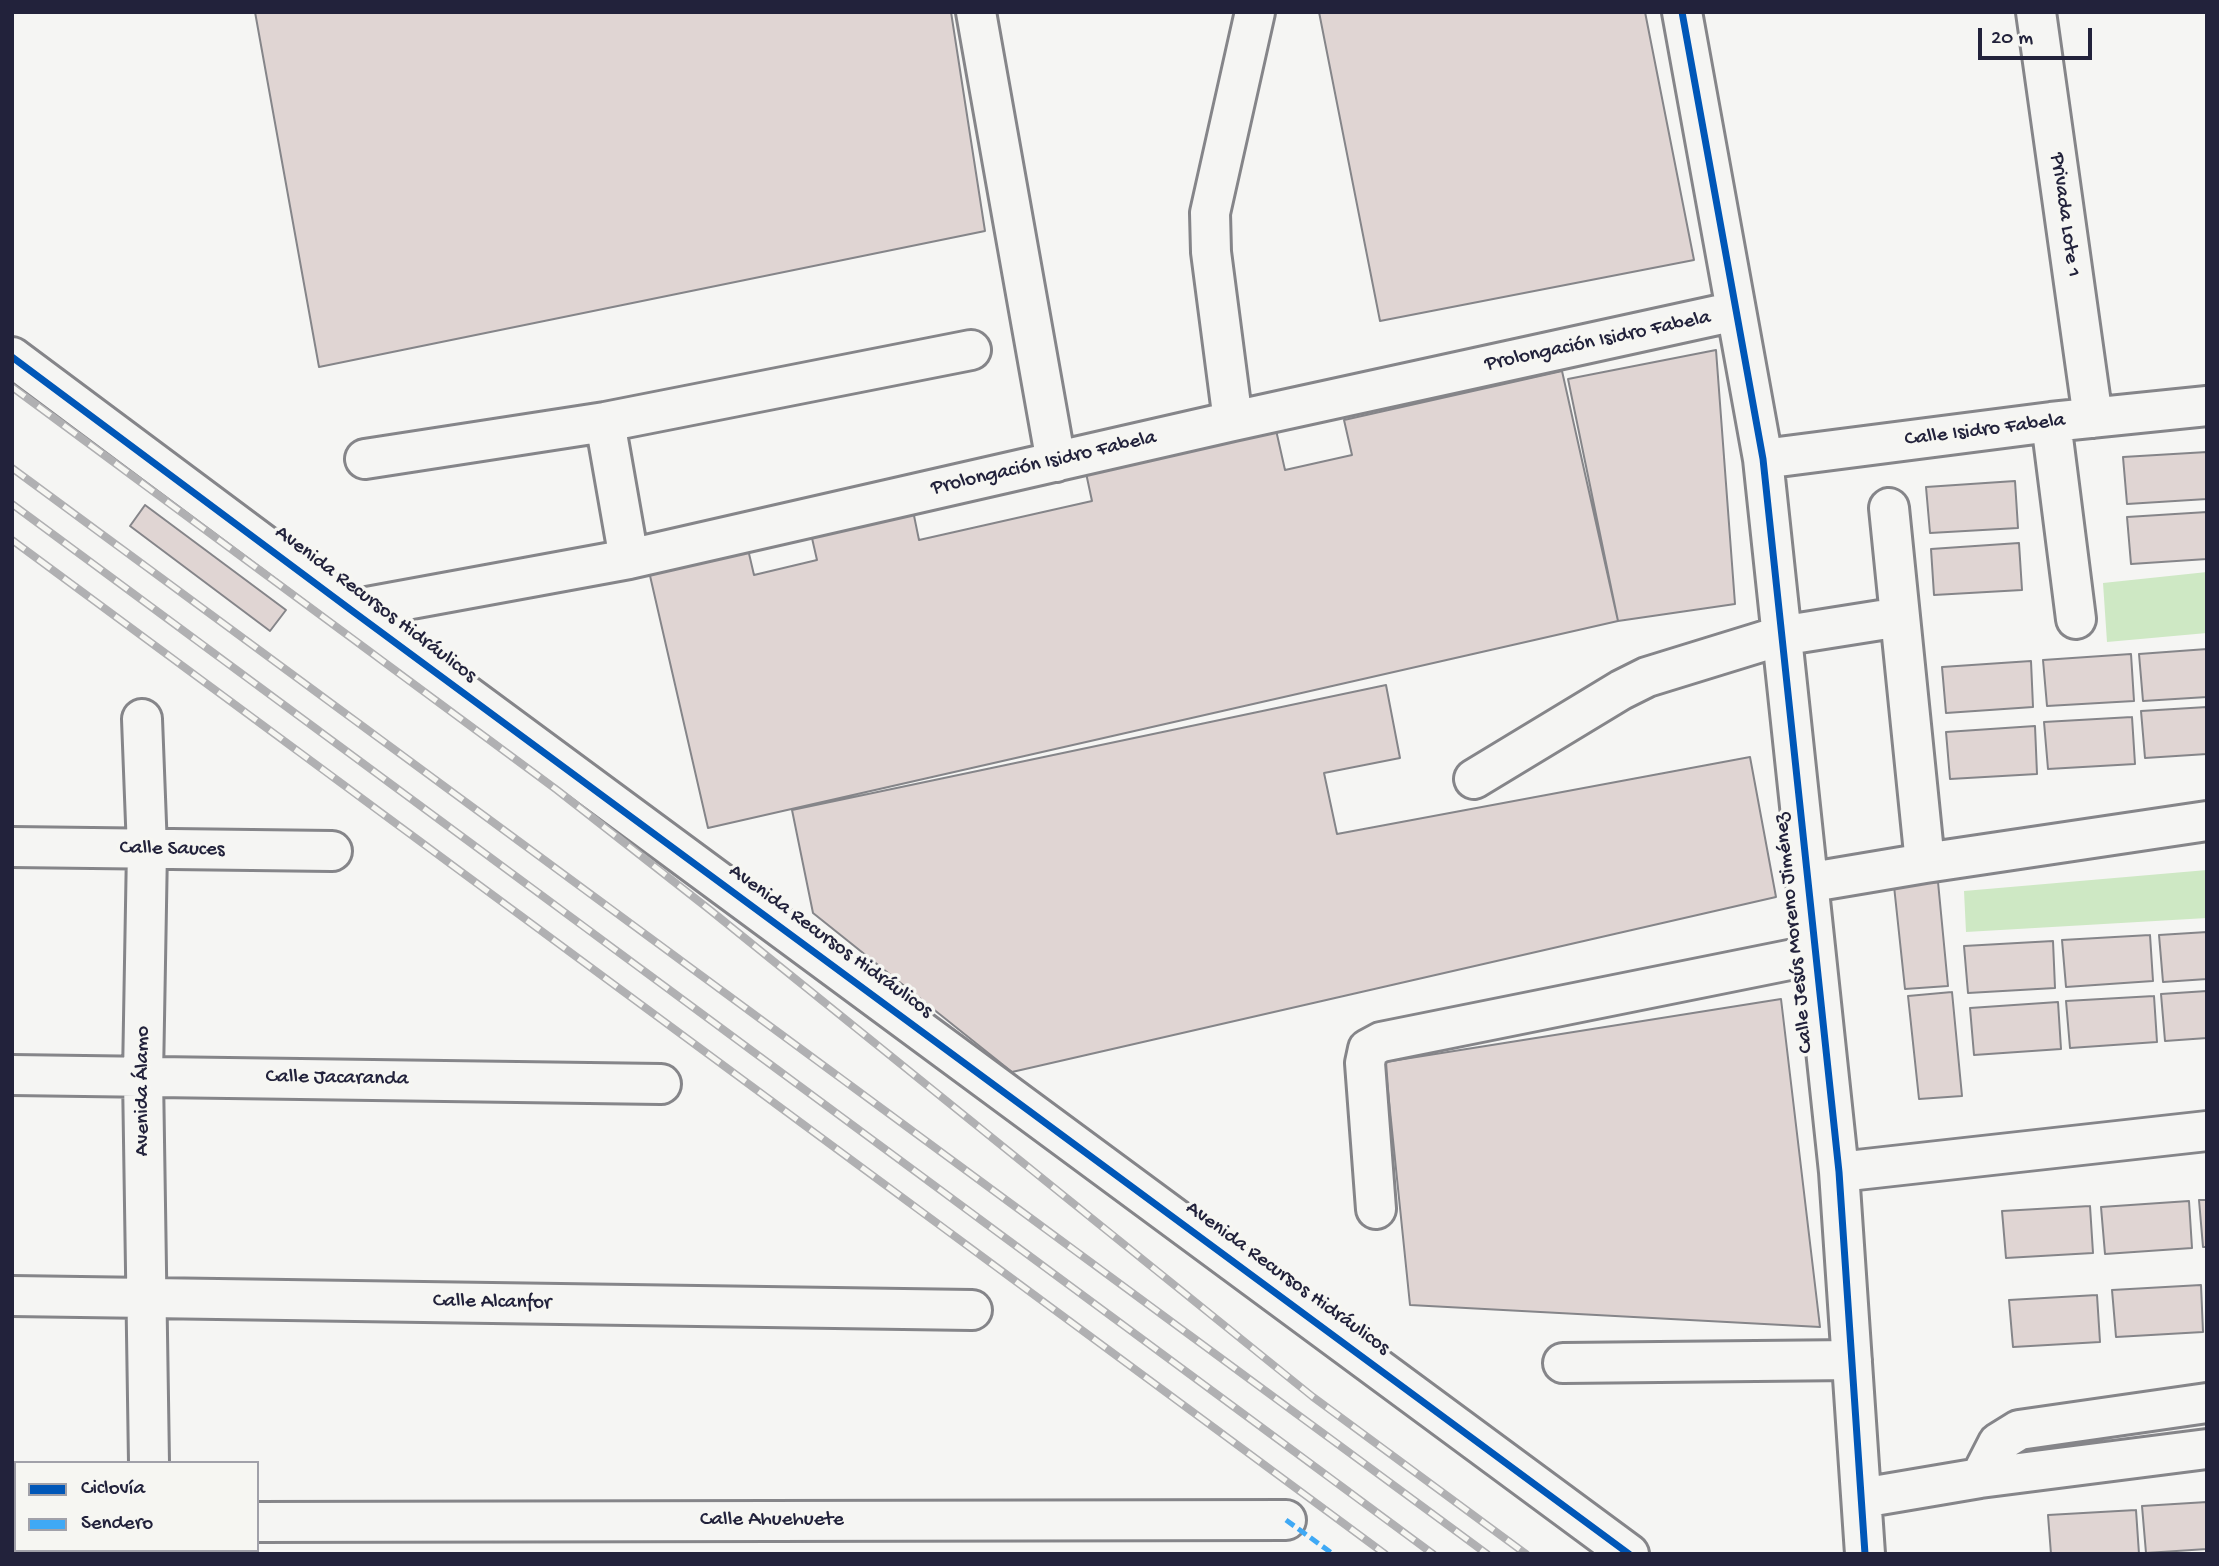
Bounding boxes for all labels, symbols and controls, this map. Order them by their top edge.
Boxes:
scale bar [1981,14,2095,58]
text: 20 m [1991,27,2033,52]
street label: Privada Lote 1 [2043,151,2085,279]
street label: Prolongación Isidro Fabela [1483,306,1713,378]
street label: Calle Isidro Fabela [1903,409,2067,453]
street label: Prolongación Isidro Fabela [929,426,1159,502]
street label: Avenida Recursos Hidráulicos [269,521,481,689]
street label: Calle Jesús Moreno Jiménez [1770,812,1820,1054]
street label: Calle Sauces [119,836,225,864]
street label: Avenida Recursos Hidráulicos [723,859,937,1025]
street label: Avenida Álamo [131,1026,157,1156]
street label: Calle Jacaranda [265,1065,409,1093]
street label: Avenida Recursos Hidráulicos [1180,1196,1394,1362]
street label: Calle Alcanfor [432,1289,552,1317]
legend [14,1461,259,1552]
text: Ciclovía [81,1477,145,1502]
street label: Calle Ahuehuete [700,1508,844,1534]
text: Sendero [81,1512,153,1537]

